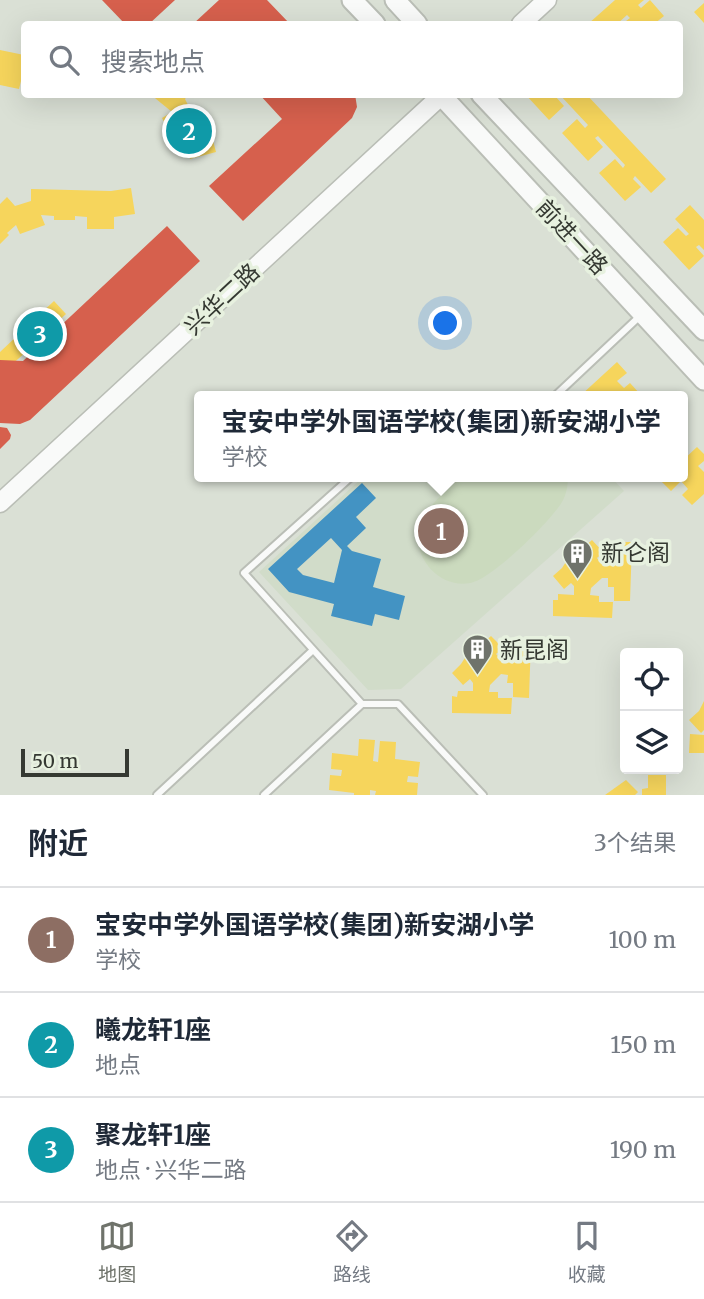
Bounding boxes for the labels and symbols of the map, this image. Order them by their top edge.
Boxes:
pin: 2 [166,105,212,157]
street label: 前进一路 [530,193,614,280]
street label: 兴华二路 [178,257,265,341]
your location [428,306,462,340]
pin: 3 [17,308,63,360]
pin: 1 [418,505,464,557]
building icon: 新仑阁 [561,536,595,580]
place label: 新仑阁 [601,538,670,567]
building icon: 新昆阁 [460,633,494,677]
place label: 新昆阁 [500,635,569,664]
scale bar [21,746,130,778]

